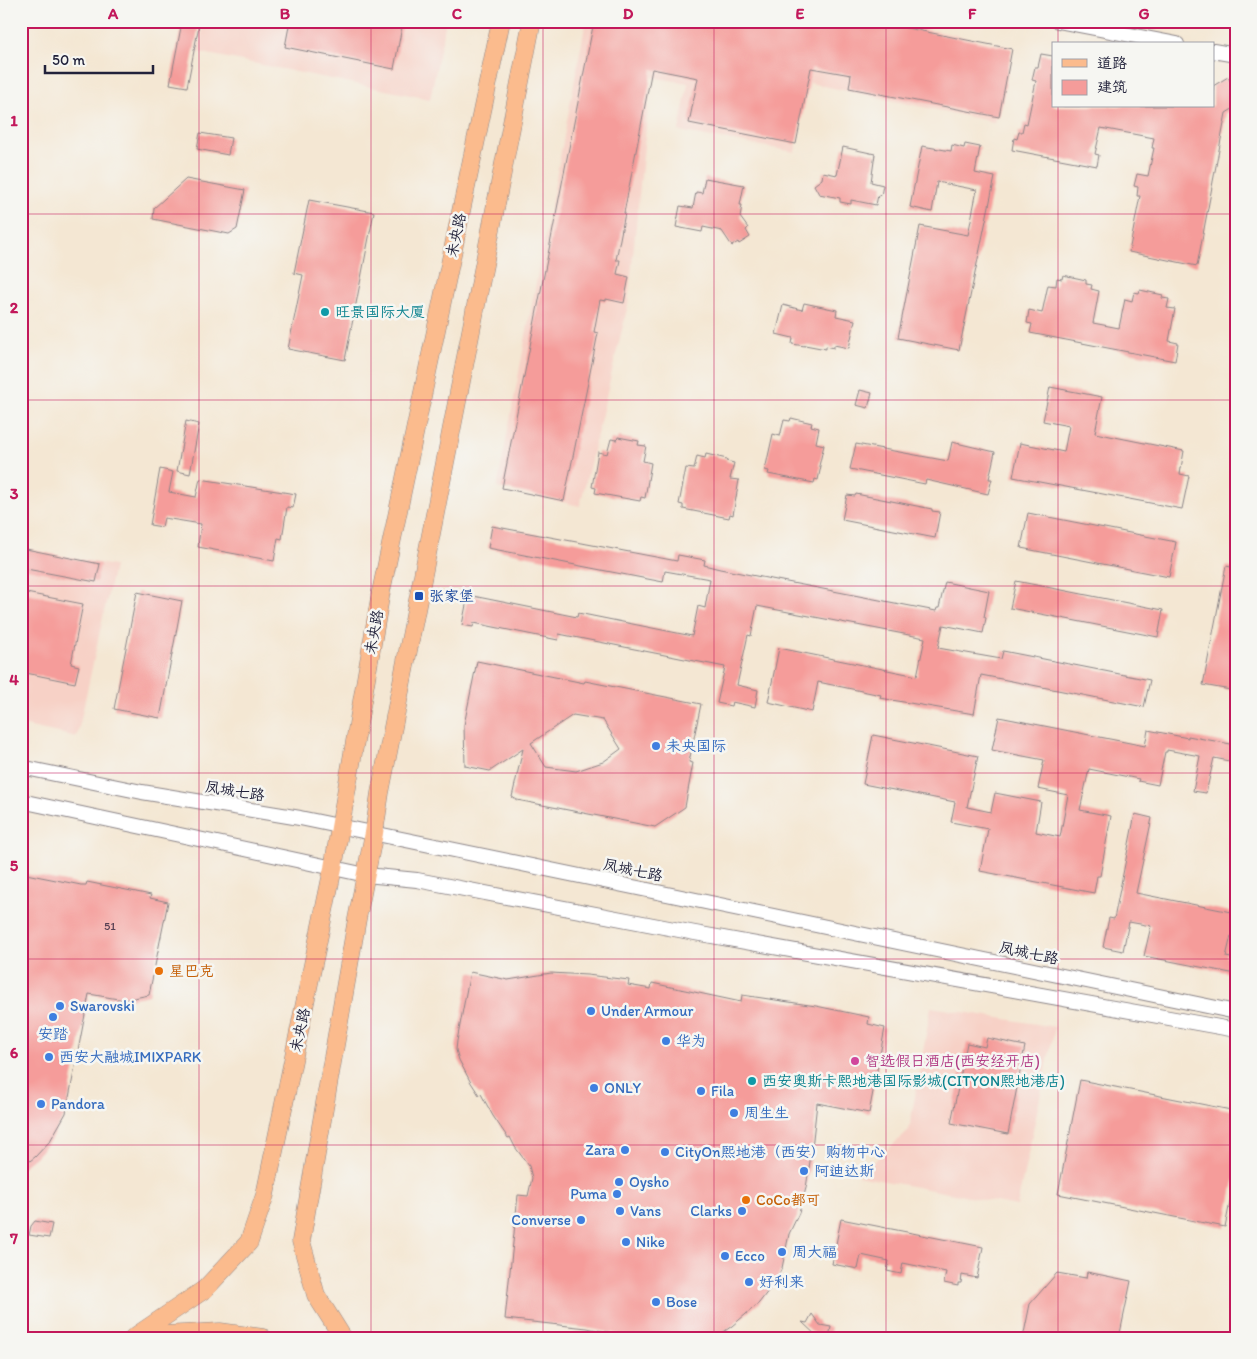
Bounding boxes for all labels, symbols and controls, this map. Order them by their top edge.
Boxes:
text: A [107,4,119,23]
text: B [280,4,291,23]
text: C [452,4,463,23]
text: D [623,4,634,23]
text: E [796,4,805,23]
text: F [968,4,977,23]
text: G [1138,4,1150,23]
scale bar [45,42,152,74]
legend [1052,42,1214,108]
text: 50 m [52,51,85,69]
text: 道路 [1097,54,1127,72]
text: 建筑 [1097,78,1127,96]
text: 1 [10,111,18,130]
street label: 未央路 [443,211,469,259]
text: 2 [10,298,19,317]
place label: 旺景国际大厦 [335,303,425,321]
marker: 旺景国际大厦 [319,306,331,318]
text: 3 [10,484,19,503]
place label: 张家堡 [429,587,474,605]
marker: 张家堡 [413,590,425,602]
street label: 未央路 [361,608,387,656]
text: 4 [9,670,19,689]
place label: 未央国际 [666,737,726,755]
marker: 未央国际 [650,740,662,752]
street label: 凤城七路 [204,777,266,805]
street label: 凤城七路 [602,855,664,885]
text: 5 [10,856,19,875]
house number: 51 [104,919,116,933]
street label: 凤城七路 [998,938,1060,968]
place label: 星巴克 [169,962,214,980]
marker: 星巴克 [153,965,165,977]
place label: Swarovski [70,997,135,1015]
marker: Swarovski [54,1000,66,1012]
place label: Under Armour [601,1002,694,1020]
marker: Under Armour [585,1005,597,1017]
street label: 未央路 [287,1006,313,1054]
marker: 安踏 [47,1011,59,1023]
place label: 安踏 [38,1025,68,1043]
place label: 华为 [676,1032,706,1050]
marker: 华为 [660,1035,672,1047]
text: 6 [10,1043,19,1062]
place label: 西安大融城IMIXPARK [59,1048,202,1066]
marker: 西安大融城IMIXPARK [43,1051,55,1063]
place label: 智选假日酒店(西安经开店) [865,1052,1040,1070]
marker: 智选假日酒店(西安经开店) [849,1055,861,1067]
place label: 西安奥斯卡熙地港国际影城(CITYON熙地港店) [762,1072,1065,1090]
marker: 西安奥斯卡熙地港国际影城(CITYON熙地港店) [746,1075,758,1087]
place label: ONLY [604,1079,642,1097]
marker: ONLY [588,1082,600,1094]
place label: Fila [711,1082,735,1100]
marker: Fila [695,1085,707,1097]
place label: Pandora [51,1095,105,1113]
marker: Pandora [35,1098,47,1110]
place label: 周生生 [744,1104,789,1122]
marker: 周生生 [728,1107,740,1119]
place label: Zara [585,1141,616,1159]
place label: CityOn熙地港（西安）购物中心 [675,1143,886,1161]
marker: Zara [619,1144,631,1156]
marker: CityOn熙地港（西安）购物中心 [659,1146,671,1158]
place label: 阿迪达斯 [814,1162,874,1180]
marker: 阿迪达斯 [798,1165,810,1177]
place label: Oysho [629,1173,669,1191]
marker: Oysho [613,1176,625,1188]
place label: Puma [570,1185,608,1203]
marker: Puma [611,1188,623,1200]
place label: CoCo都可 [756,1191,821,1209]
marker: CoCo都可 [740,1194,752,1206]
place label: Vans [630,1202,662,1220]
place label: Clarks [690,1202,732,1220]
marker: Vans [614,1205,626,1217]
marker: Clarks [736,1205,748,1217]
place label: Converse [511,1211,571,1229]
marker: Converse [575,1214,587,1226]
text: 7 [9,1229,18,1248]
place label: Nike [636,1233,665,1251]
marker: Nike [620,1236,632,1248]
place label: 周大福 [792,1243,837,1261]
marker: 周大福 [776,1246,788,1258]
place label: Ecco [735,1247,765,1265]
marker: Ecco [719,1250,731,1262]
place label: 好利来 [759,1273,804,1291]
marker: 好利来 [743,1276,755,1288]
place label: Bose [666,1293,697,1311]
marker: Bose [650,1296,662,1308]

